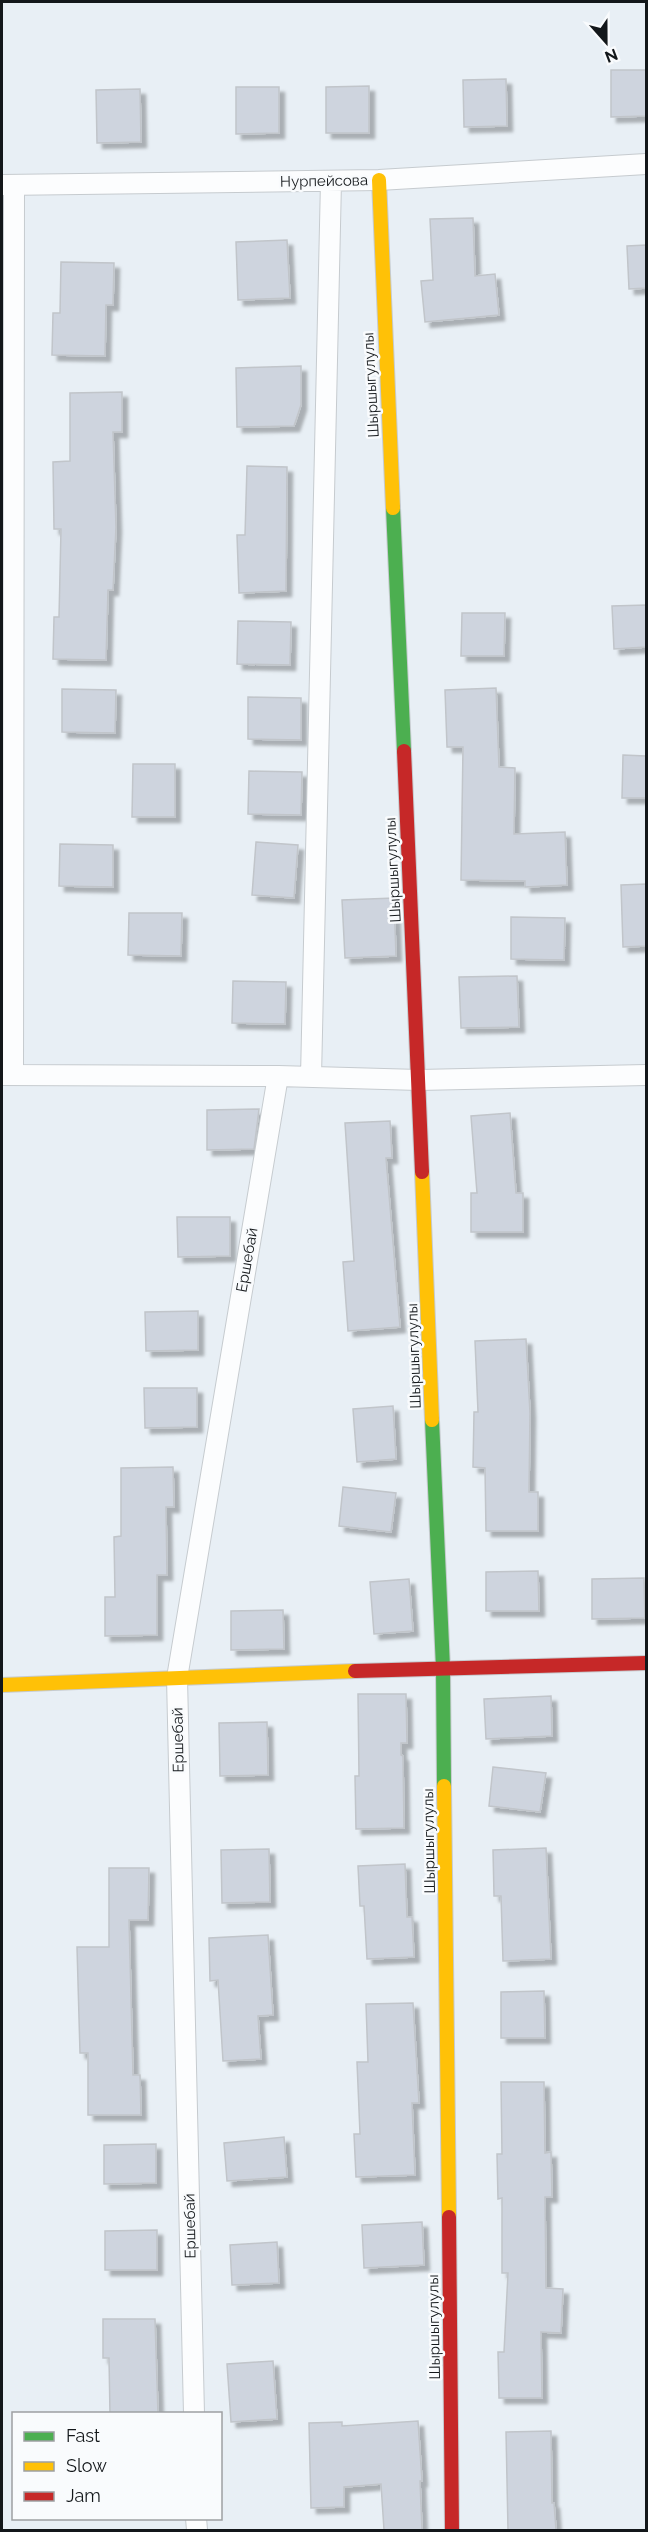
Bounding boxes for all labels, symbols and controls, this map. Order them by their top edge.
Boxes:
north arrow [576,12,636,72]
text: N [602,44,620,67]
street label: Нурпейсова [280,171,368,191]
street label: Шыршыгулулы [359,332,383,438]
street label: Шыршыгулулы [381,817,405,923]
street label: Ершебай [232,1226,262,1294]
street label: Шыршыгулулы [403,1303,425,1409]
street label: Ершебай [168,1707,188,1773]
street label: Шыршыгулулы [419,1788,439,1894]
street label: Ершебай [180,2193,200,2259]
street label: Шыршыгулулы [424,2274,444,2380]
legend [12,2412,222,2520]
text: Fast [66,2425,100,2446]
text: Slow [66,2455,107,2476]
text: Jam [66,2485,101,2506]

